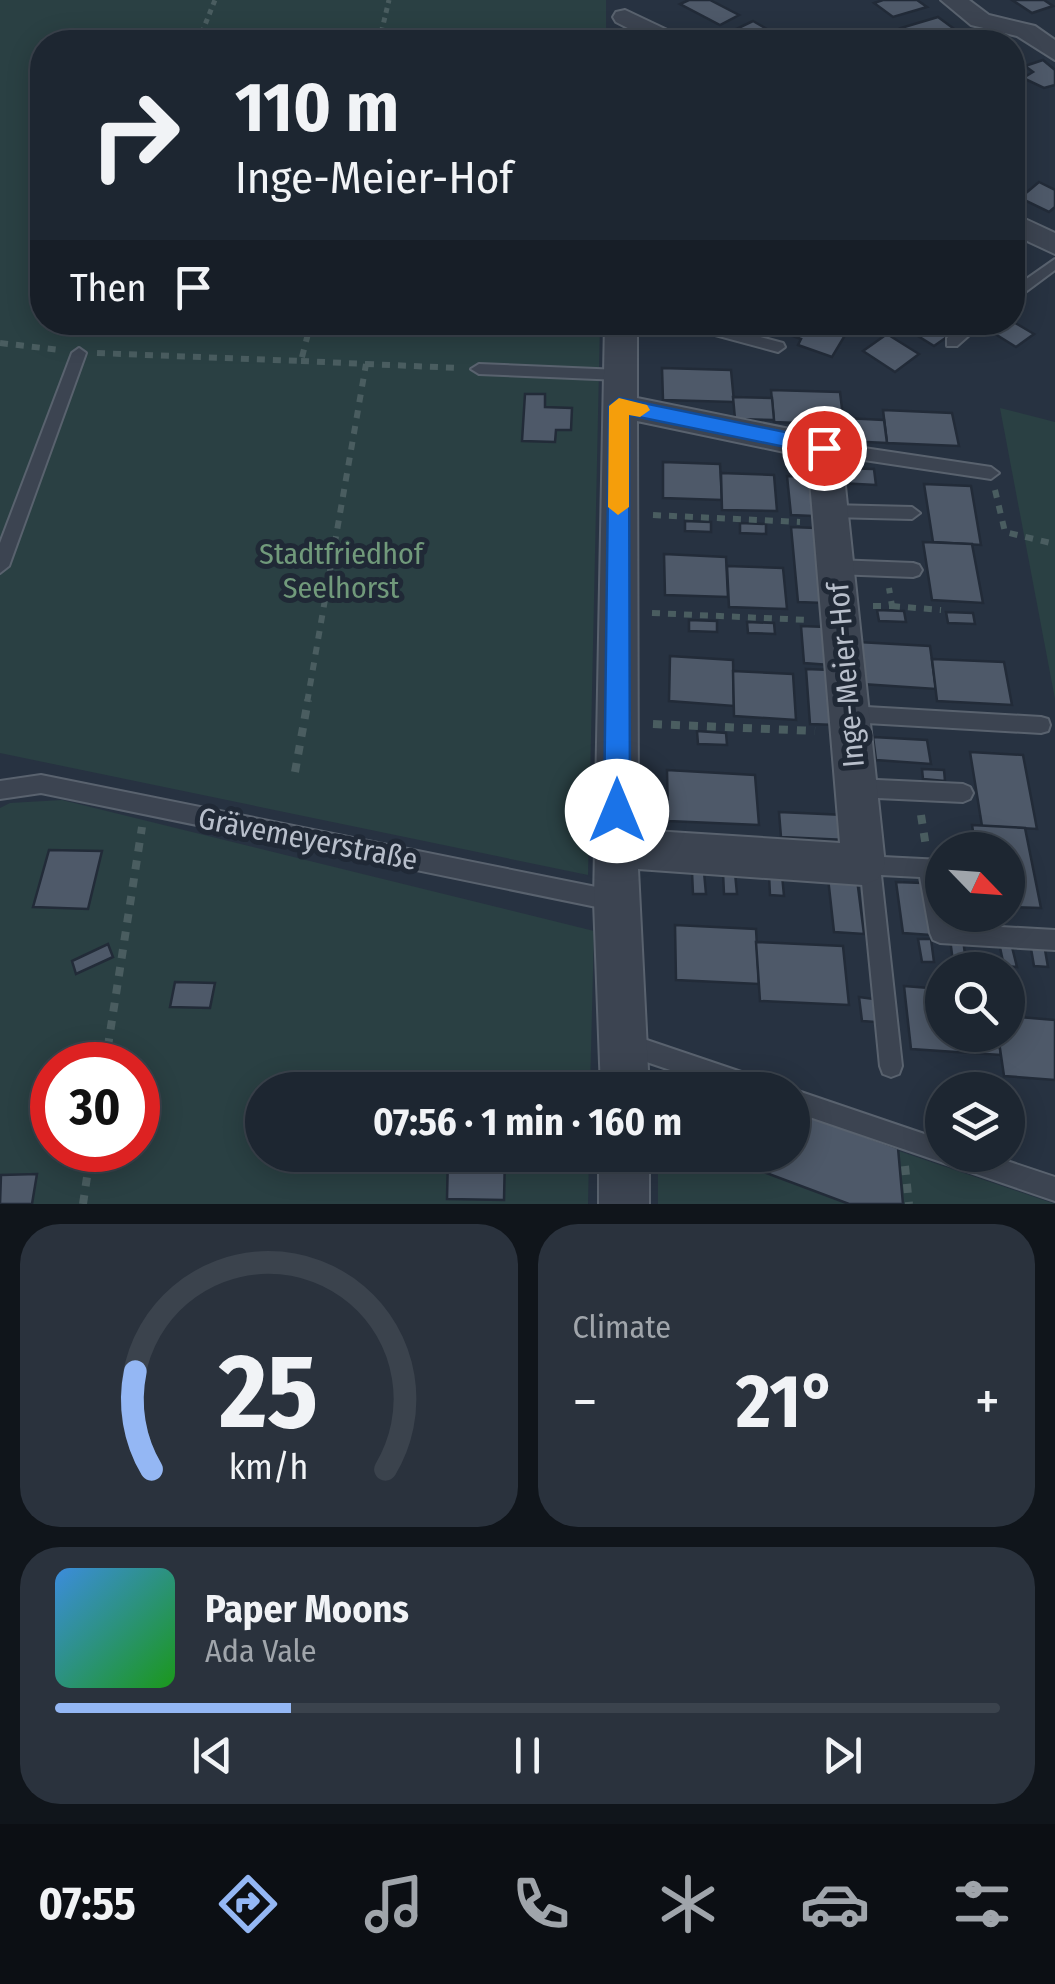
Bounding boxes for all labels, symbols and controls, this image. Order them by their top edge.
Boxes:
text: 110 m [235,66,399,150]
icon: right [70,70,200,200]
text: Inge-Meier-Hof [235,151,513,205]
icon: arrive [166,260,221,315]
text: Then [70,265,146,311]
pin [782,406,867,491]
icon: arrive [797,421,852,476]
park label: Stadtfriedhof Seelhorst [259,536,425,606]
street label: Inge-Meier-Hof [820,579,872,769]
position arrow [565,759,669,863]
street label: Grävemeyerstraße [195,800,421,878]
north arrow [925,832,1025,932]
map controls [925,832,1025,1172]
button: search [925,952,1025,1052]
speed limit sign: 30 [30,1042,160,1172]
button: layers [925,1072,1025,1172]
text: 07:56 · 1 min · 160 m [373,1099,682,1145]
text: Climate [573,1308,671,1346]
text: 25 [218,1330,318,1455]
text: 21° [736,1357,836,1447]
text: − [573,1369,597,1435]
text: + [975,1369,1000,1435]
text: km/h [229,1446,309,1488]
text: Paper Moons [205,1586,409,1632]
text: Ada Vale [205,1632,317,1670]
icon: previous [185,1728,240,1783]
icon: pause [500,1728,555,1783]
icon: next [815,1728,870,1783]
icon: directions [213,1869,283,1939]
icon: music [359,1869,429,1939]
icon: phone [506,1869,576,1939]
icon: climate [653,1869,723,1939]
icon: car [800,1869,870,1939]
icon: filters [947,1869,1017,1939]
text: 07:55 [38,1877,136,1931]

